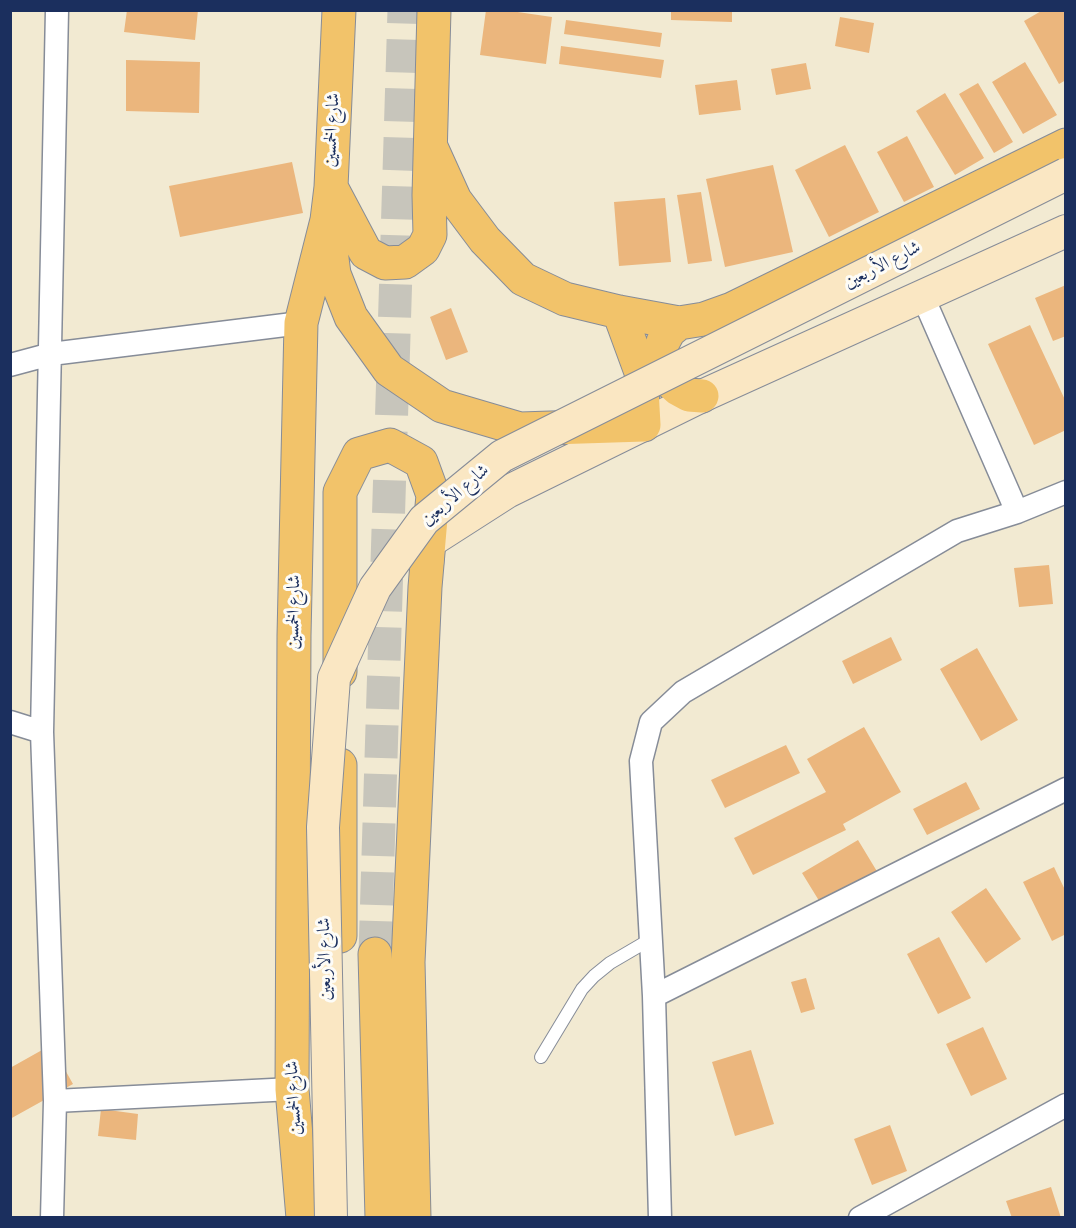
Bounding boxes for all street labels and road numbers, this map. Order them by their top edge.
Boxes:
street label: شارع الخمسين [320,92,346,168]
street label: شارع الأربعين [841,238,925,294]
street label: شارع الأربعين [418,461,494,531]
street label: شارع الخمسين [284,574,306,650]
street label: شارع الأربعين [314,917,338,1001]
street label: شارع الخمسين [282,1060,308,1136]

